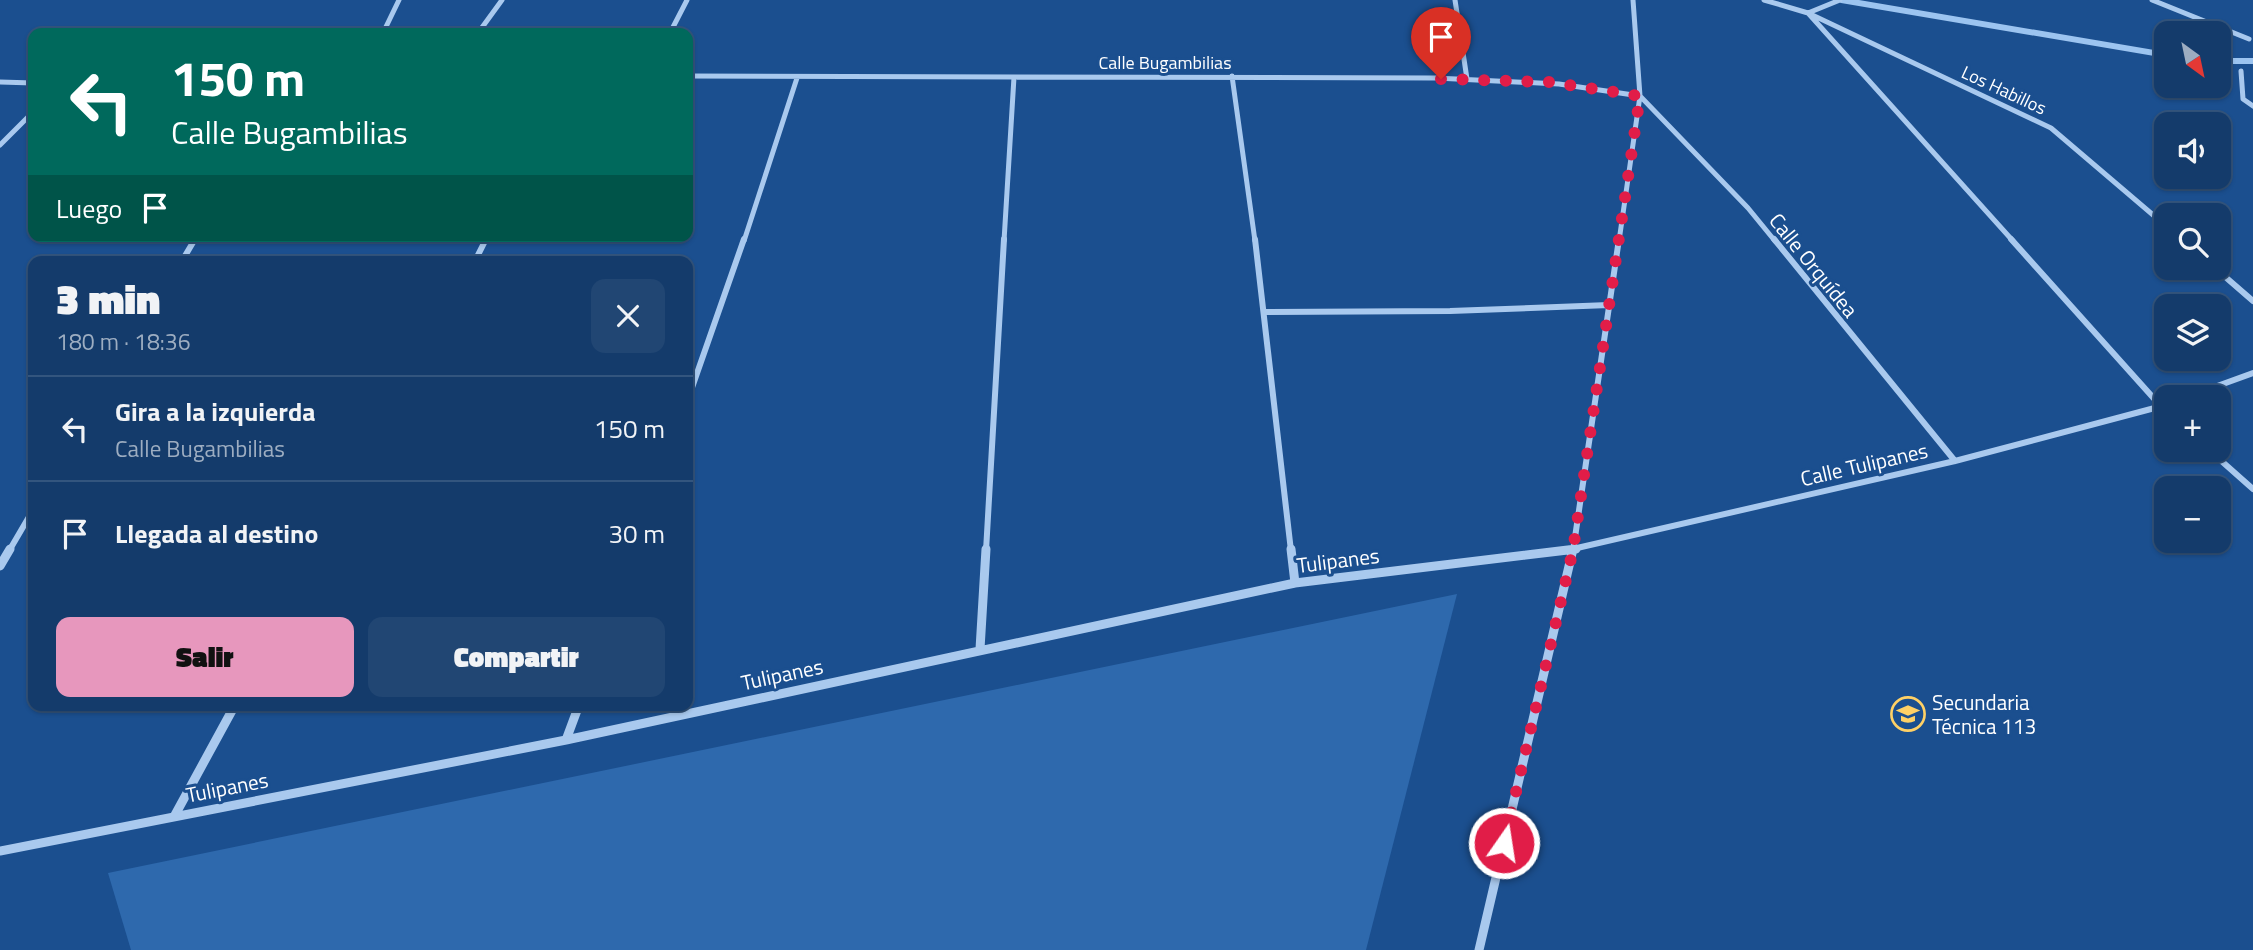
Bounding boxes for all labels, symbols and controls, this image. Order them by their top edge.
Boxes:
pin [1411,7,1471,79]
icon: arrive [1422,18,1460,56]
north arrow [2154,21,2231,98]
map controls [2154,21,2231,553]
text: 150 m [171,40,305,115]
street label: Calle Bugambilias [1098,49,1232,76]
icon: left [56,56,147,147]
street label: Los Habillos [1957,59,2051,121]
text: Calle Bugambilias [171,108,408,156]
button: sound [2154,112,2231,189]
text: Luego [56,189,122,228]
icon: arrive [136,189,174,227]
button: search [2154,203,2231,280]
street label: Calle Orquídea [1762,206,1867,325]
text: 3 min [56,266,160,330]
button: close [591,279,665,353]
button: layers [2154,294,2231,371]
text: 180 m · 18:36 [56,324,191,359]
button: + [2154,385,2231,462]
text: Gira a la izquierda [115,392,316,431]
text: 150 m [594,409,665,448]
icon: left [56,410,94,448]
text: Calle Bugambilias [115,431,285,466]
street label: Calle Tulipanes [1797,434,1931,494]
button: − [2154,476,2231,553]
text: Llegada al destino [115,514,318,553]
text: 30 m [608,514,665,553]
icon: arrive [56,515,94,553]
street label: Tulipanes [1295,539,1381,581]
button: Salir [56,617,354,697]
button: Compartir [368,617,665,697]
street label: Tulipanes [738,650,826,698]
place label: Secundaria Técnica 113 [1932,686,2036,742]
school or university icon: Secundaria Técnica 113 [1889,695,1927,733]
street label: Tulipanes [183,763,271,811]
position arrow [1467,806,1541,880]

